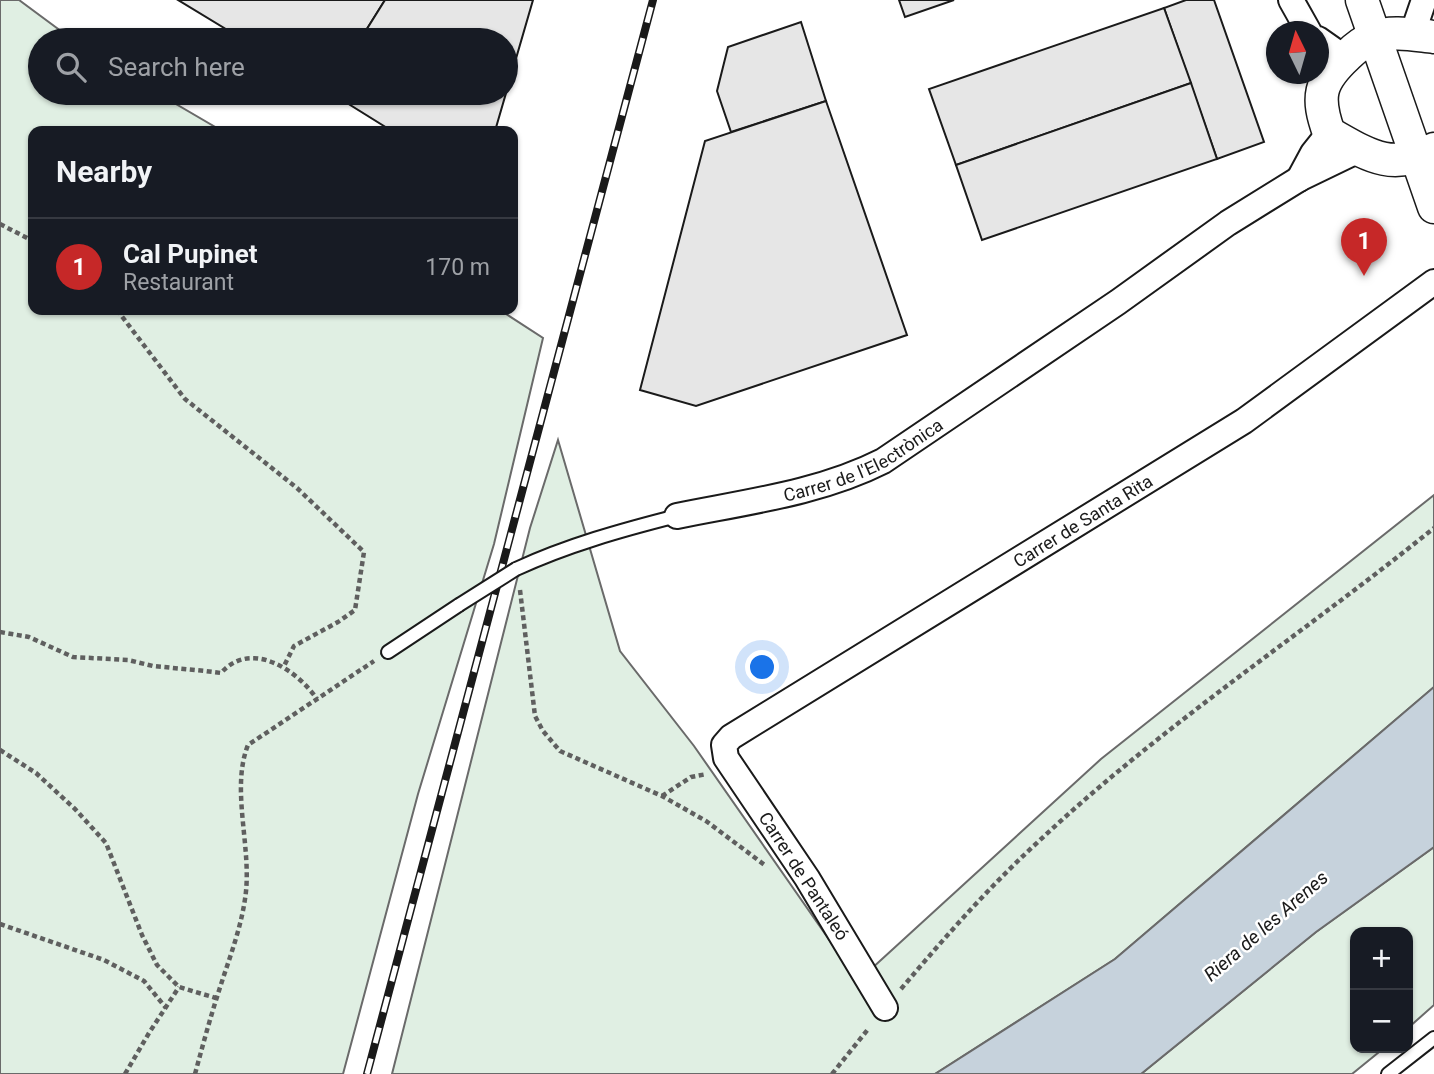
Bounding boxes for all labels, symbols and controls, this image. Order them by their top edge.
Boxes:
north arrow [1266,21,1329,84]
search box [28,28,518,105]
icon: search [52,48,90,86]
text: Search here [108,52,245,82]
text: Nearby [56,154,152,189]
pin: 1 [1341,218,1387,276]
text: Cal Pupinet [123,239,258,269]
text: 1 [72,254,86,281]
text: 170 m [425,254,490,281]
text: Restaurant [123,269,234,296]
street label: Carrer de l'Electrònica [781,413,946,505]
street label: Carrer de Santa Rita [1009,470,1156,571]
your location [745,650,779,684]
street label: Carrer de Pantaleó [755,808,853,944]
water label: Riera de les Arenes [1199,866,1333,986]
map controls [1350,927,1413,1053]
button: + [1350,927,1413,990]
button: − [1350,990,1413,1053]

